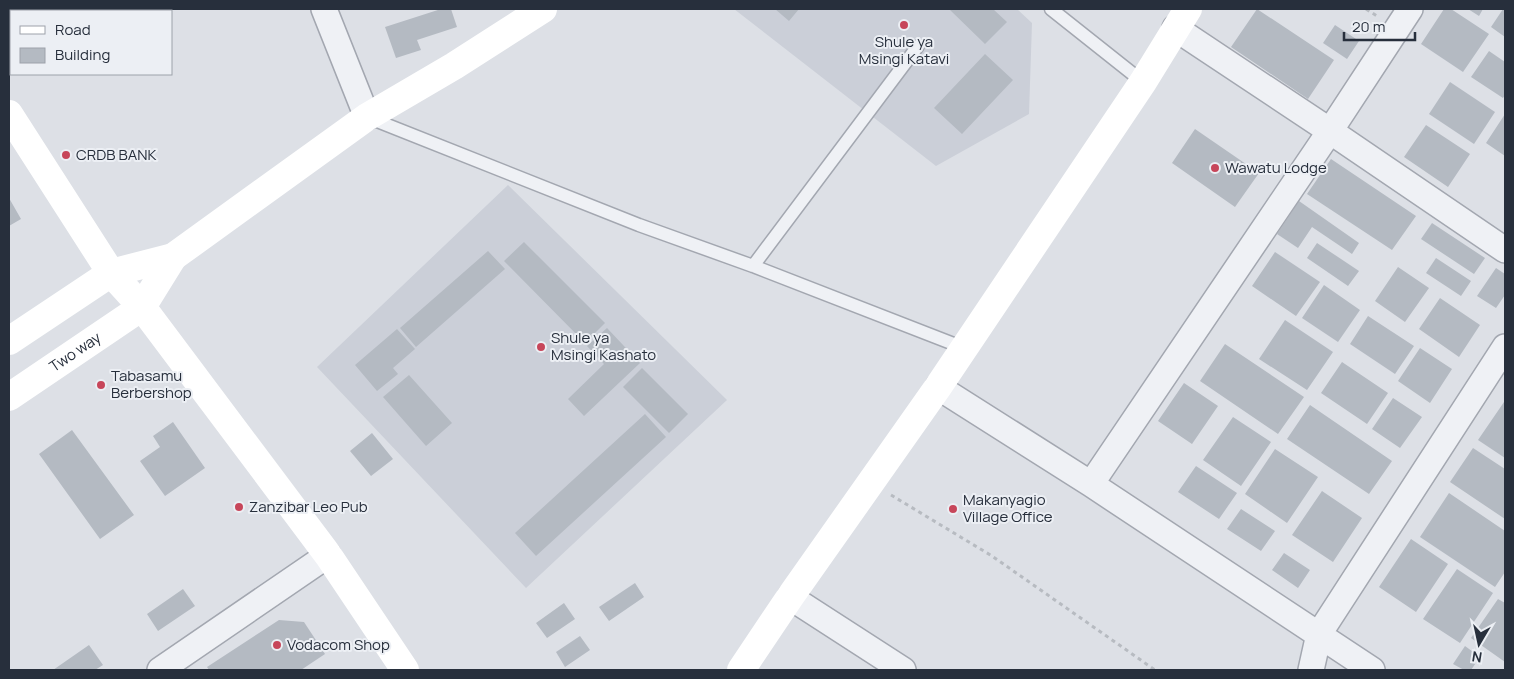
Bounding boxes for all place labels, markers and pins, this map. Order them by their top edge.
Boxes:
marker: Shule ya Msingi Katavi [898,19,910,31]
place label: Shule ya Msingi Katavi [859,31,949,69]
place label: CRDB BANK [76,144,156,165]
marker: CRDB BANK [60,149,72,161]
place label: Wawatu Lodge [1225,157,1327,178]
marker: Wawatu Lodge [1209,162,1221,174]
place label: Shule ya Msingi Kashato [551,327,656,365]
marker: Shule ya Msingi Kashato [535,341,547,353]
place label: Tabasamu Berbershop [111,365,192,403]
marker: Tabasamu Berbershop [95,379,107,391]
place label: Makanyagio Village Office [963,489,1053,527]
place label: Zanzibar Leo Pub [249,496,368,517]
marker: Zanzibar Leo Pub [233,501,245,513]
marker: Makanyagio Village Office [947,503,959,515]
place label: Vodacom Shop [287,634,390,655]
marker: Vodacom Shop [271,639,283,651]

